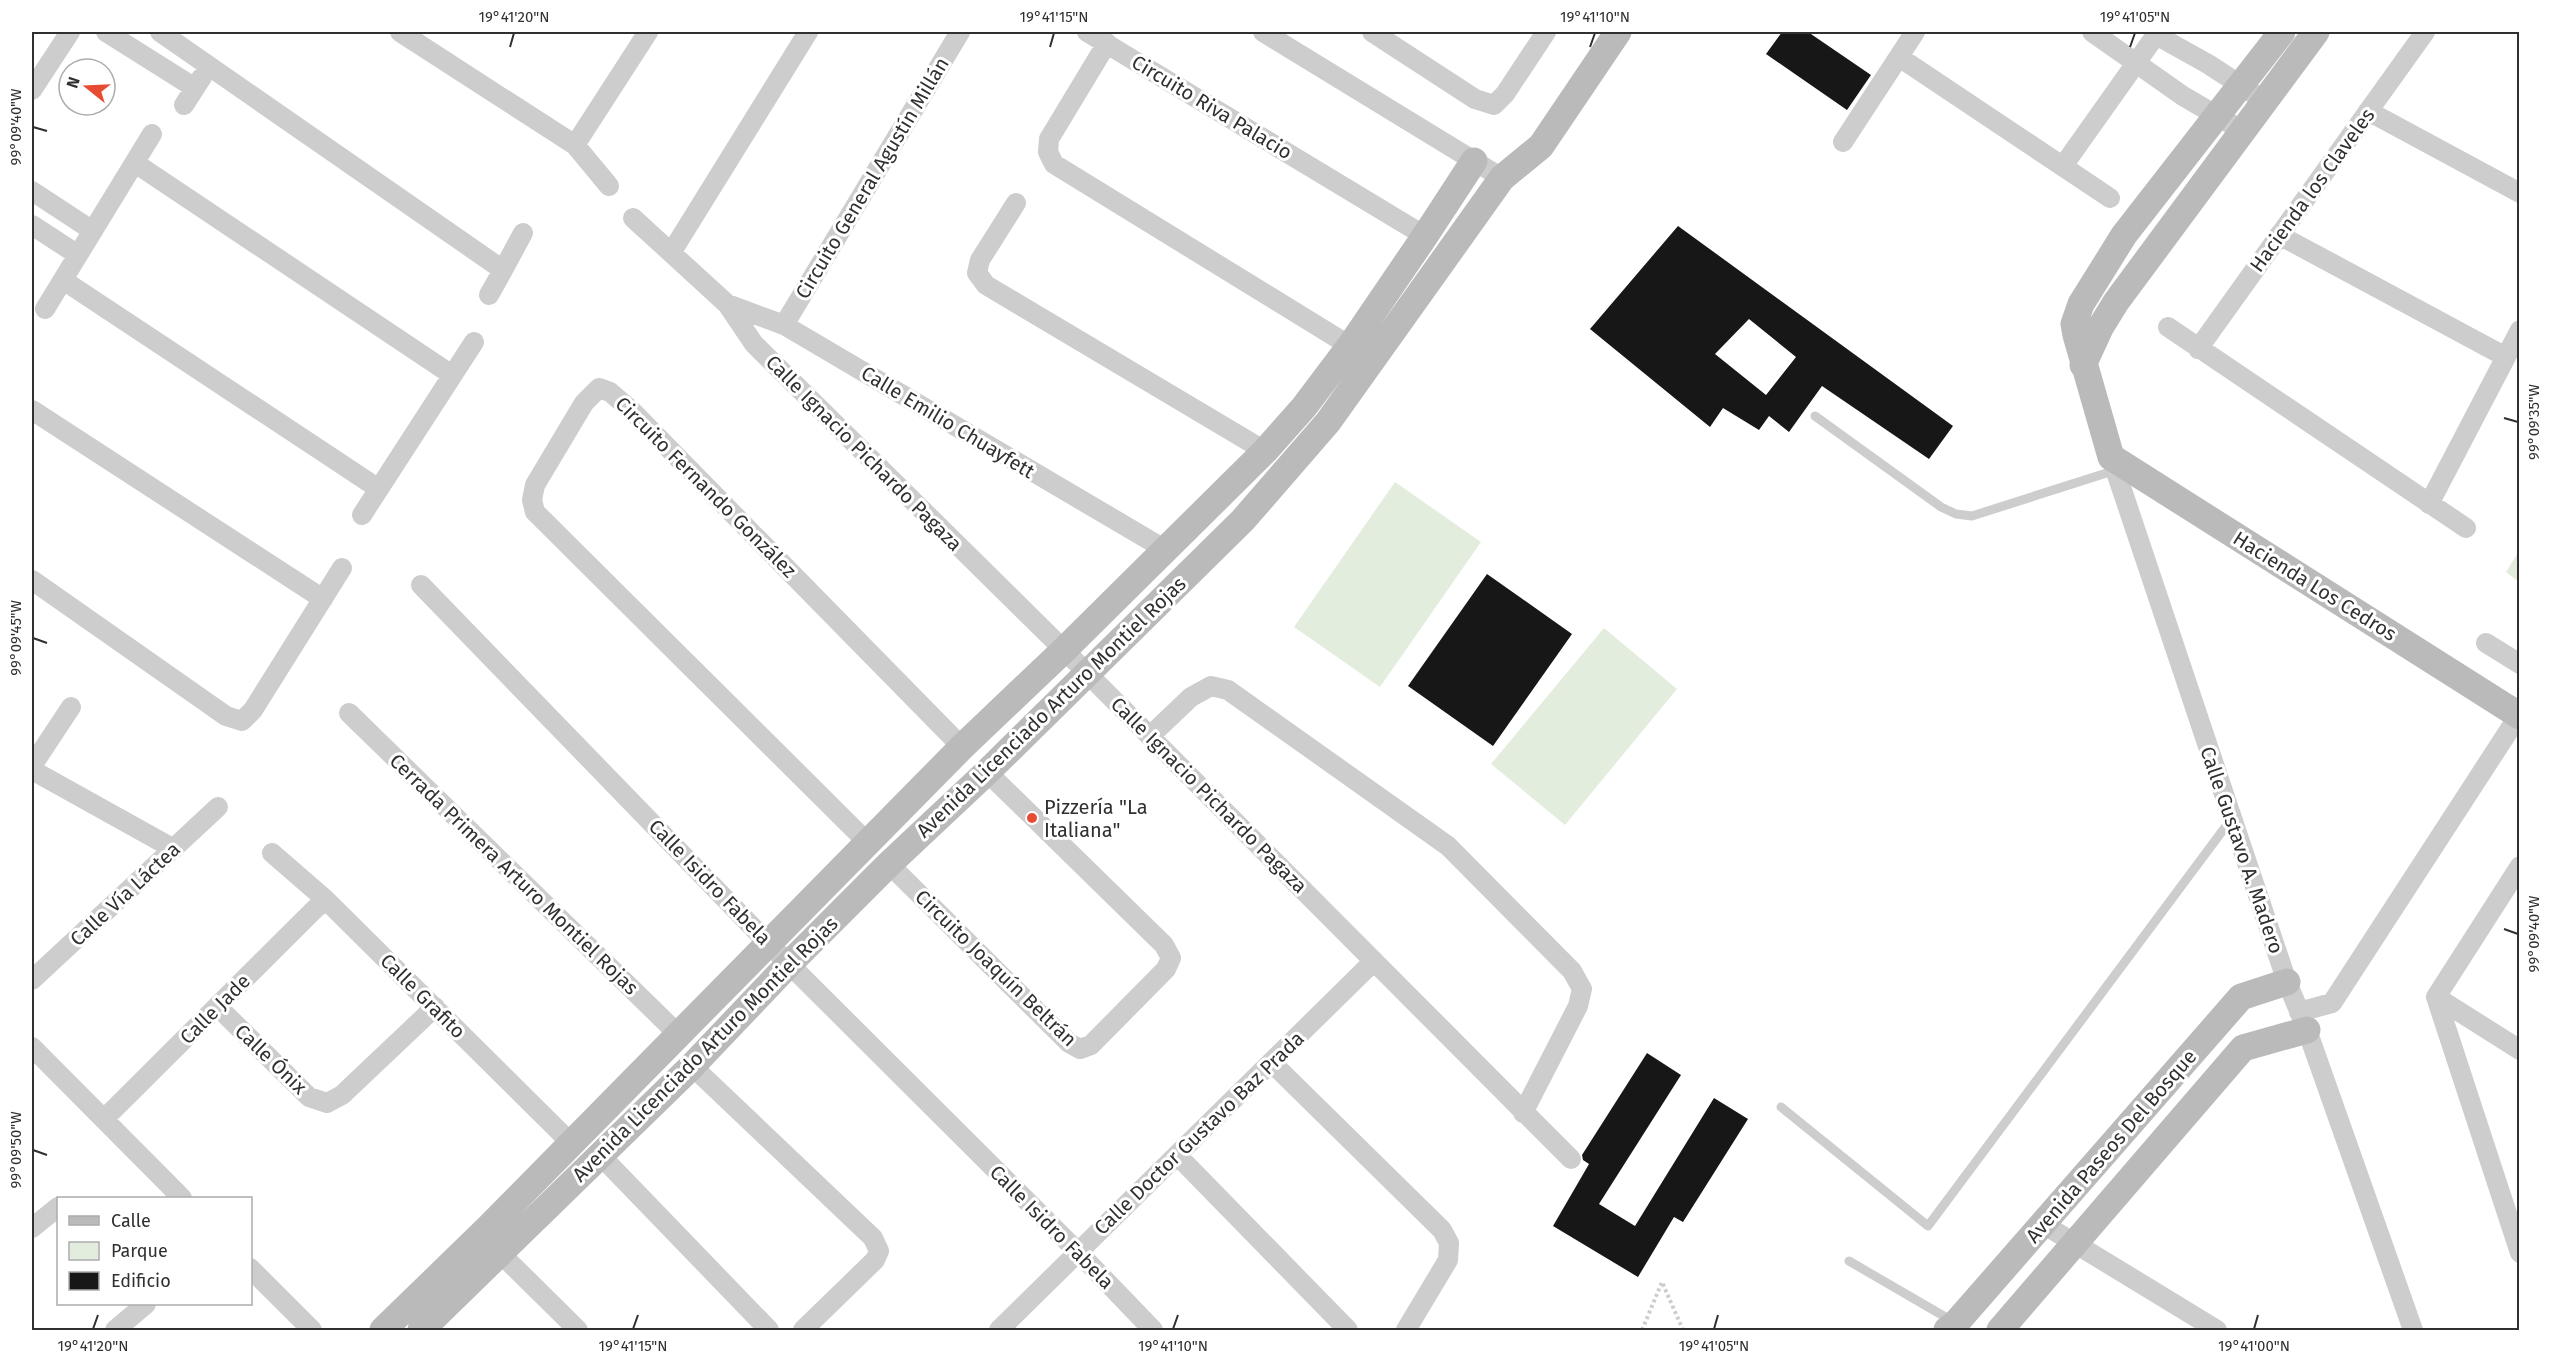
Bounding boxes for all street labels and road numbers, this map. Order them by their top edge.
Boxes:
street label: Circuito Riva Palacio [1128,50,1296,164]
street label: Circuito General Agustín Millán [790,53,954,303]
street label: Hacienda los Claveles [2245,103,2379,277]
street label: Calle Ignacio Pichardo Pagaza [761,350,967,556]
street label: Calle Emilio Chuayfett [857,361,1040,484]
street label: Circuito Fernando González [611,392,802,583]
street label: Hacienda Los Cedros [2229,526,2401,646]
street label: Avenida Licenciado Arturo Montiel Rojas [911,572,1191,842]
street label: Calle Ignacio Pichardo Pagaza [1106,692,1312,898]
street label: Calle Gustavo A. Madero [2195,743,2289,957]
street label: Cerrada Primera Arturo Montiel Rojas [385,749,643,999]
street label: Calle Isidro Fabela [644,814,776,950]
street label: Calle Vía Láctea [65,837,185,951]
street label: Circuito Joaquín Beltrán [910,885,1082,1051]
street label: Avenida Licenciado Arturo Montiel Rojas [567,911,843,1187]
street label: Calle Grafito [376,949,470,1043]
street label: Calle Jade [175,969,255,1049]
street label: Calle Ónix [230,1019,312,1099]
street label: Calle Doctor Gustavo Baz Prada [1089,1026,1309,1240]
street label: Avenida Paseos Del Bosque [2021,1045,2201,1247]
street label: Calle Isidro Fabela [985,1160,1119,1294]

